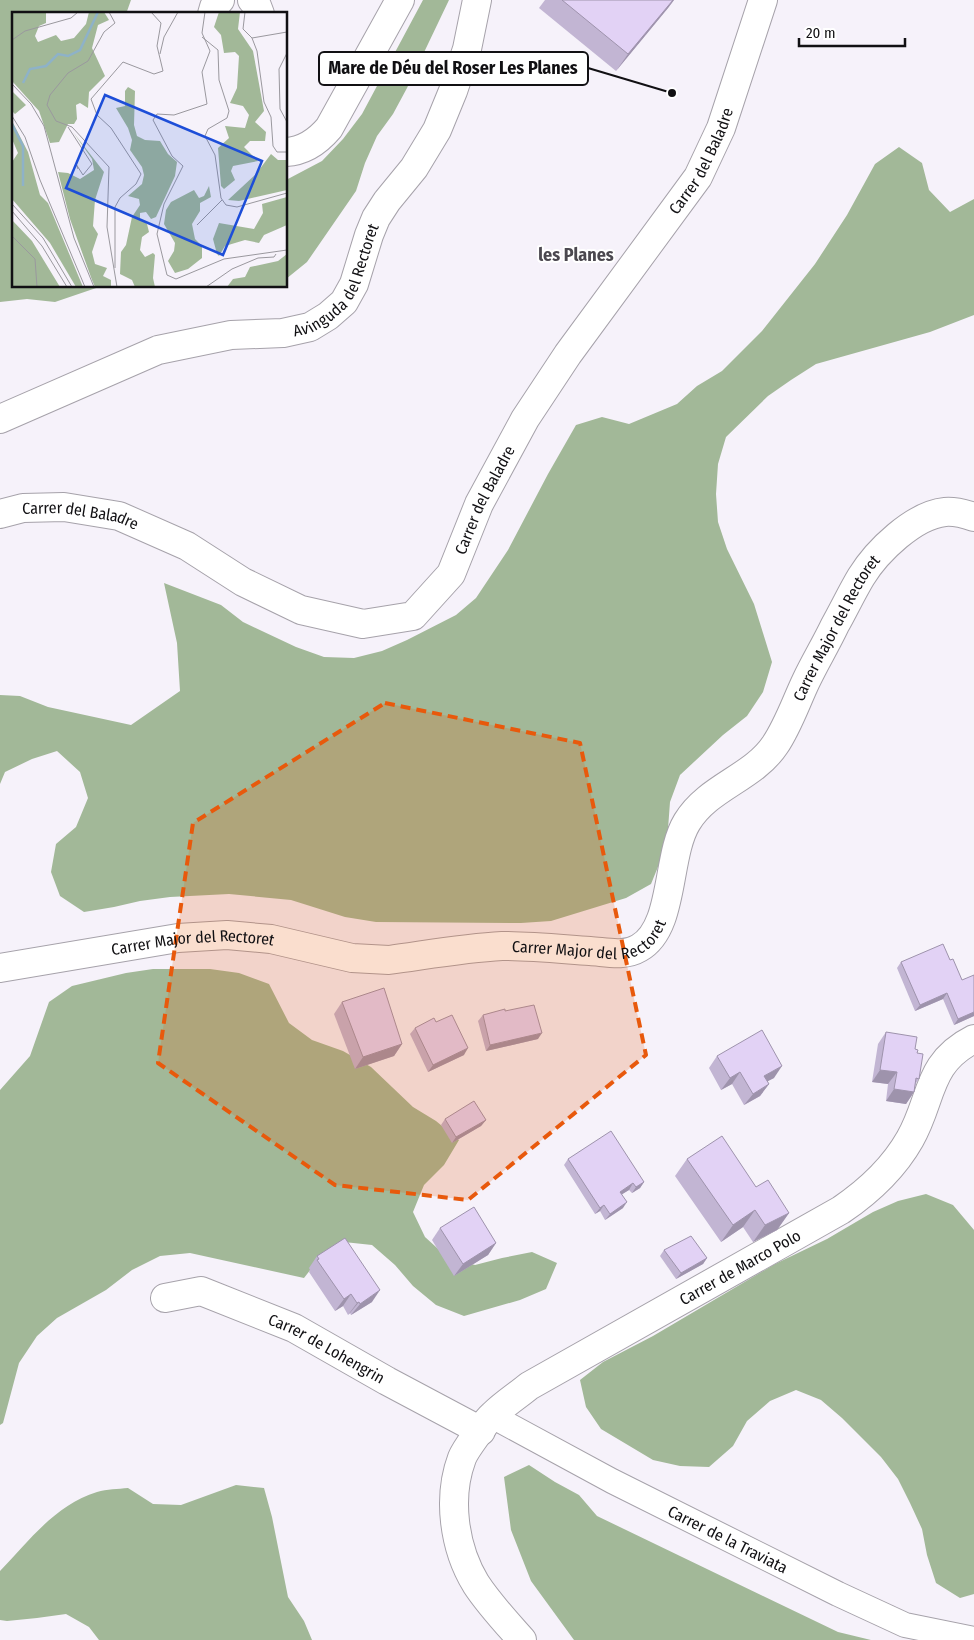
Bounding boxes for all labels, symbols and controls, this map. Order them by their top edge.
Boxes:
inset map [12,12,288,288]
scale bar [799,15,905,47]
text: 20 m [806,24,836,42]
callout: Mare de Déu del Roser Les Planes [319,52,588,85]
text: Mare de Déu del Roser Les Planes [328,57,578,79]
street label: Carrer del Baladre [665,105,737,218]
street label: Avinguda del Rectoret [291,220,383,341]
district label: les Planes [538,244,614,266]
street label: Carrer del Baladre [451,442,519,557]
street label: Carrer del Baladre [22,498,142,534]
street label: Carrer Major del Rectoret [789,550,884,704]
street label: Carrer Major del Rectoret [512,916,670,963]
street label: Carrer Major del Rectoret [110,926,277,959]
street label: Carrer de Marco Polo [676,1226,804,1309]
street label: Carrer de Lohengrin [266,1310,388,1388]
street label: Carrer de la Traviata [665,1501,791,1577]

